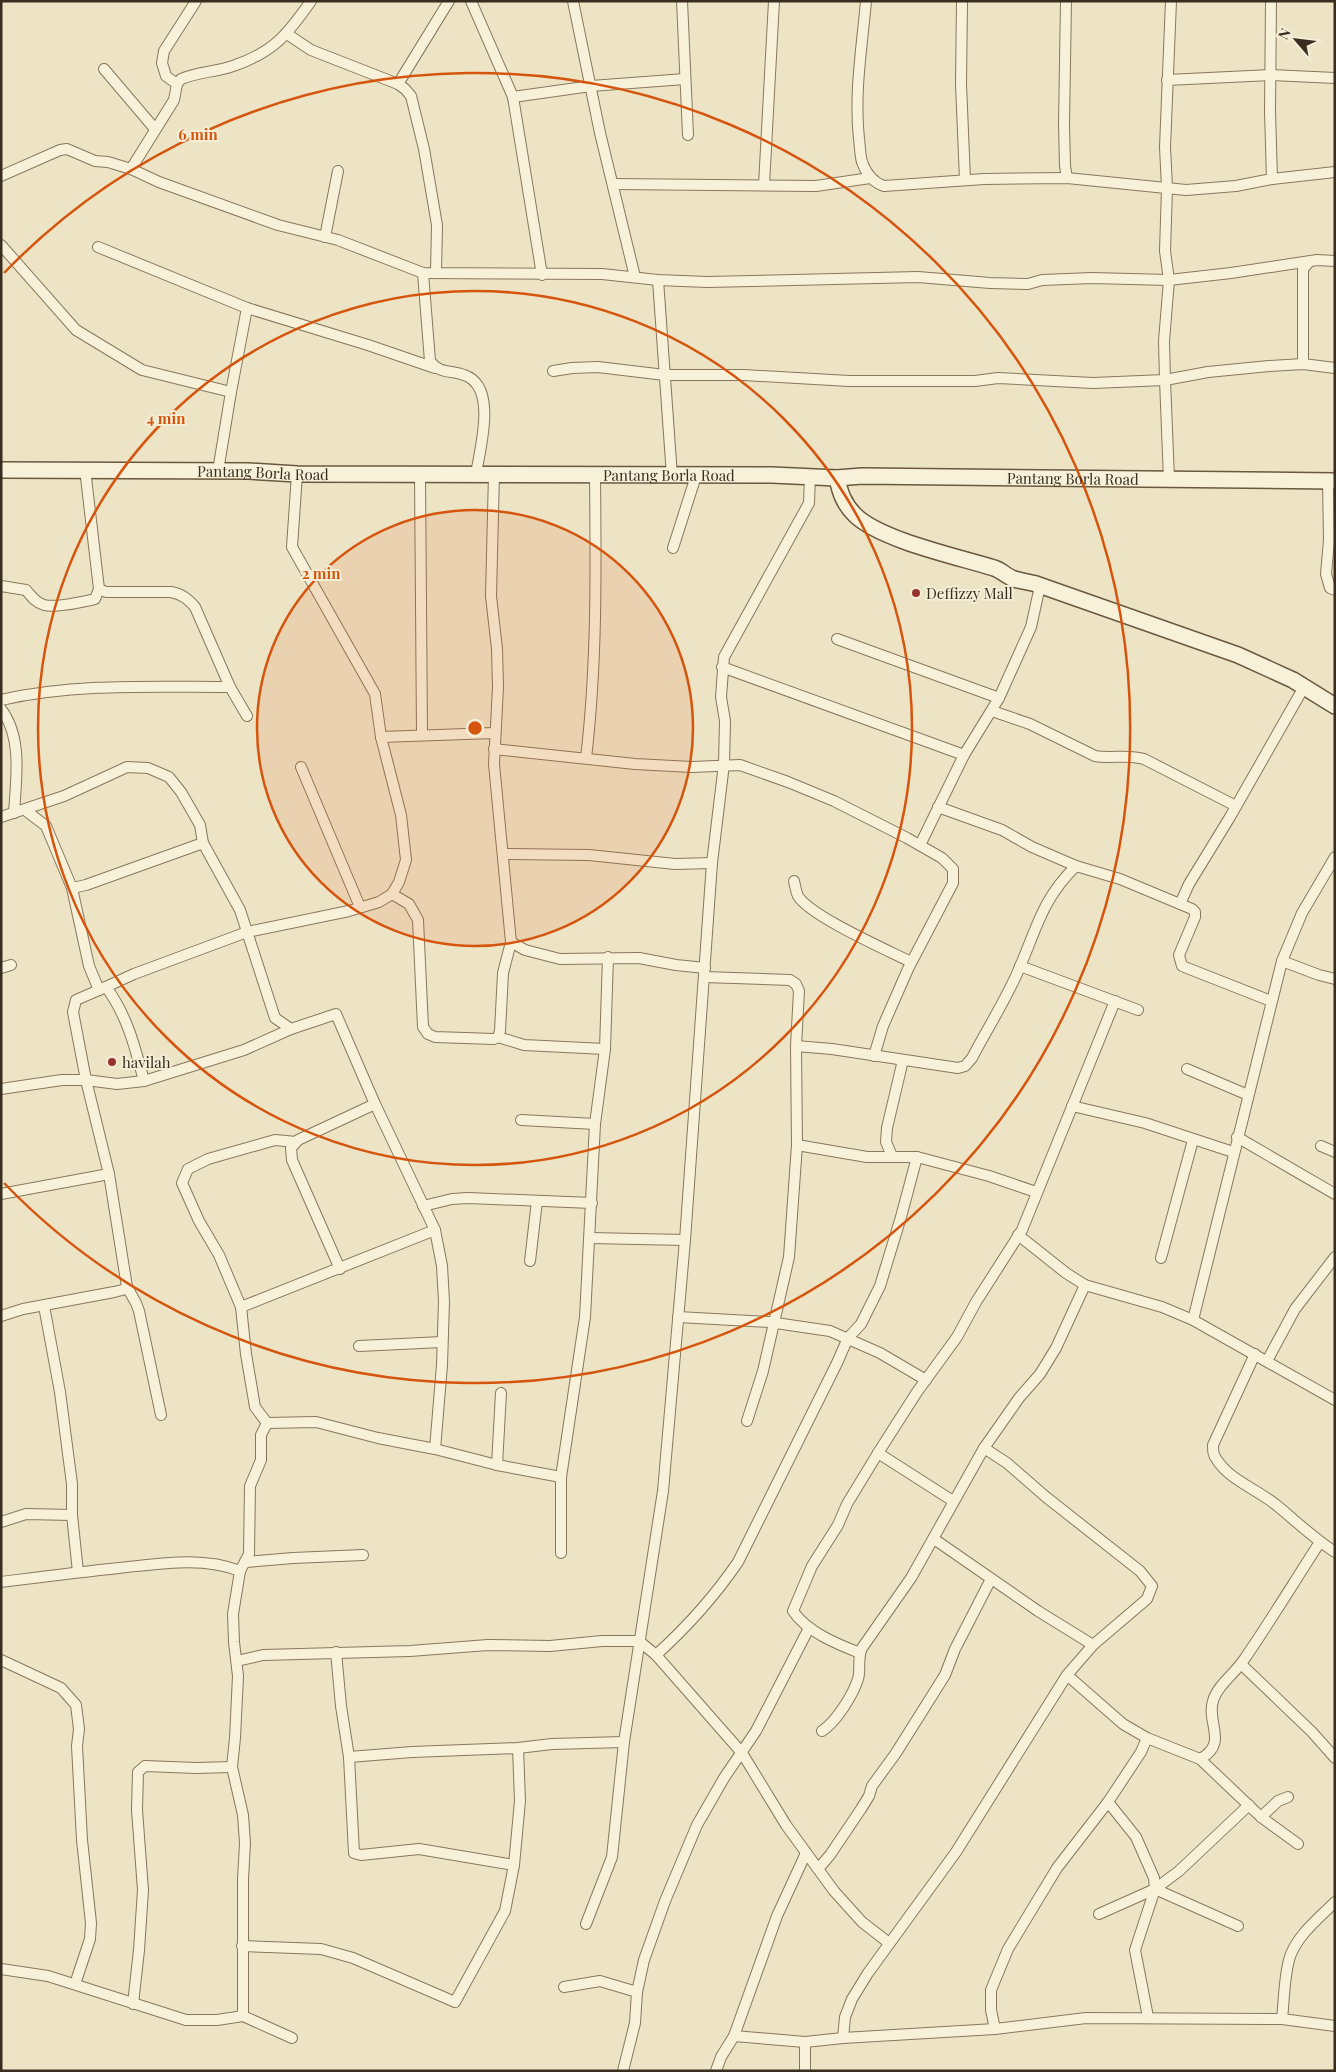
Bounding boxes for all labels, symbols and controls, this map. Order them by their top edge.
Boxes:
north arrow [1271,15,1321,65]
text: N [1273,25,1295,43]
text: 6 min [178,124,218,144]
text: 4 min [147,408,186,428]
street label: Pantang Borla Road [197,461,329,484]
street label: Pantang Borla Road [603,465,735,485]
street label: Pantang Borla Road [1007,468,1139,489]
text: 2 min [302,563,341,583]
place label: Deffizzy Mall [926,583,1013,603]
marker: Deffizzy Mall [910,587,922,599]
centre of rings [466,719,484,737]
place label: havilah [122,1052,171,1072]
marker: havilah [106,1056,118,1068]

